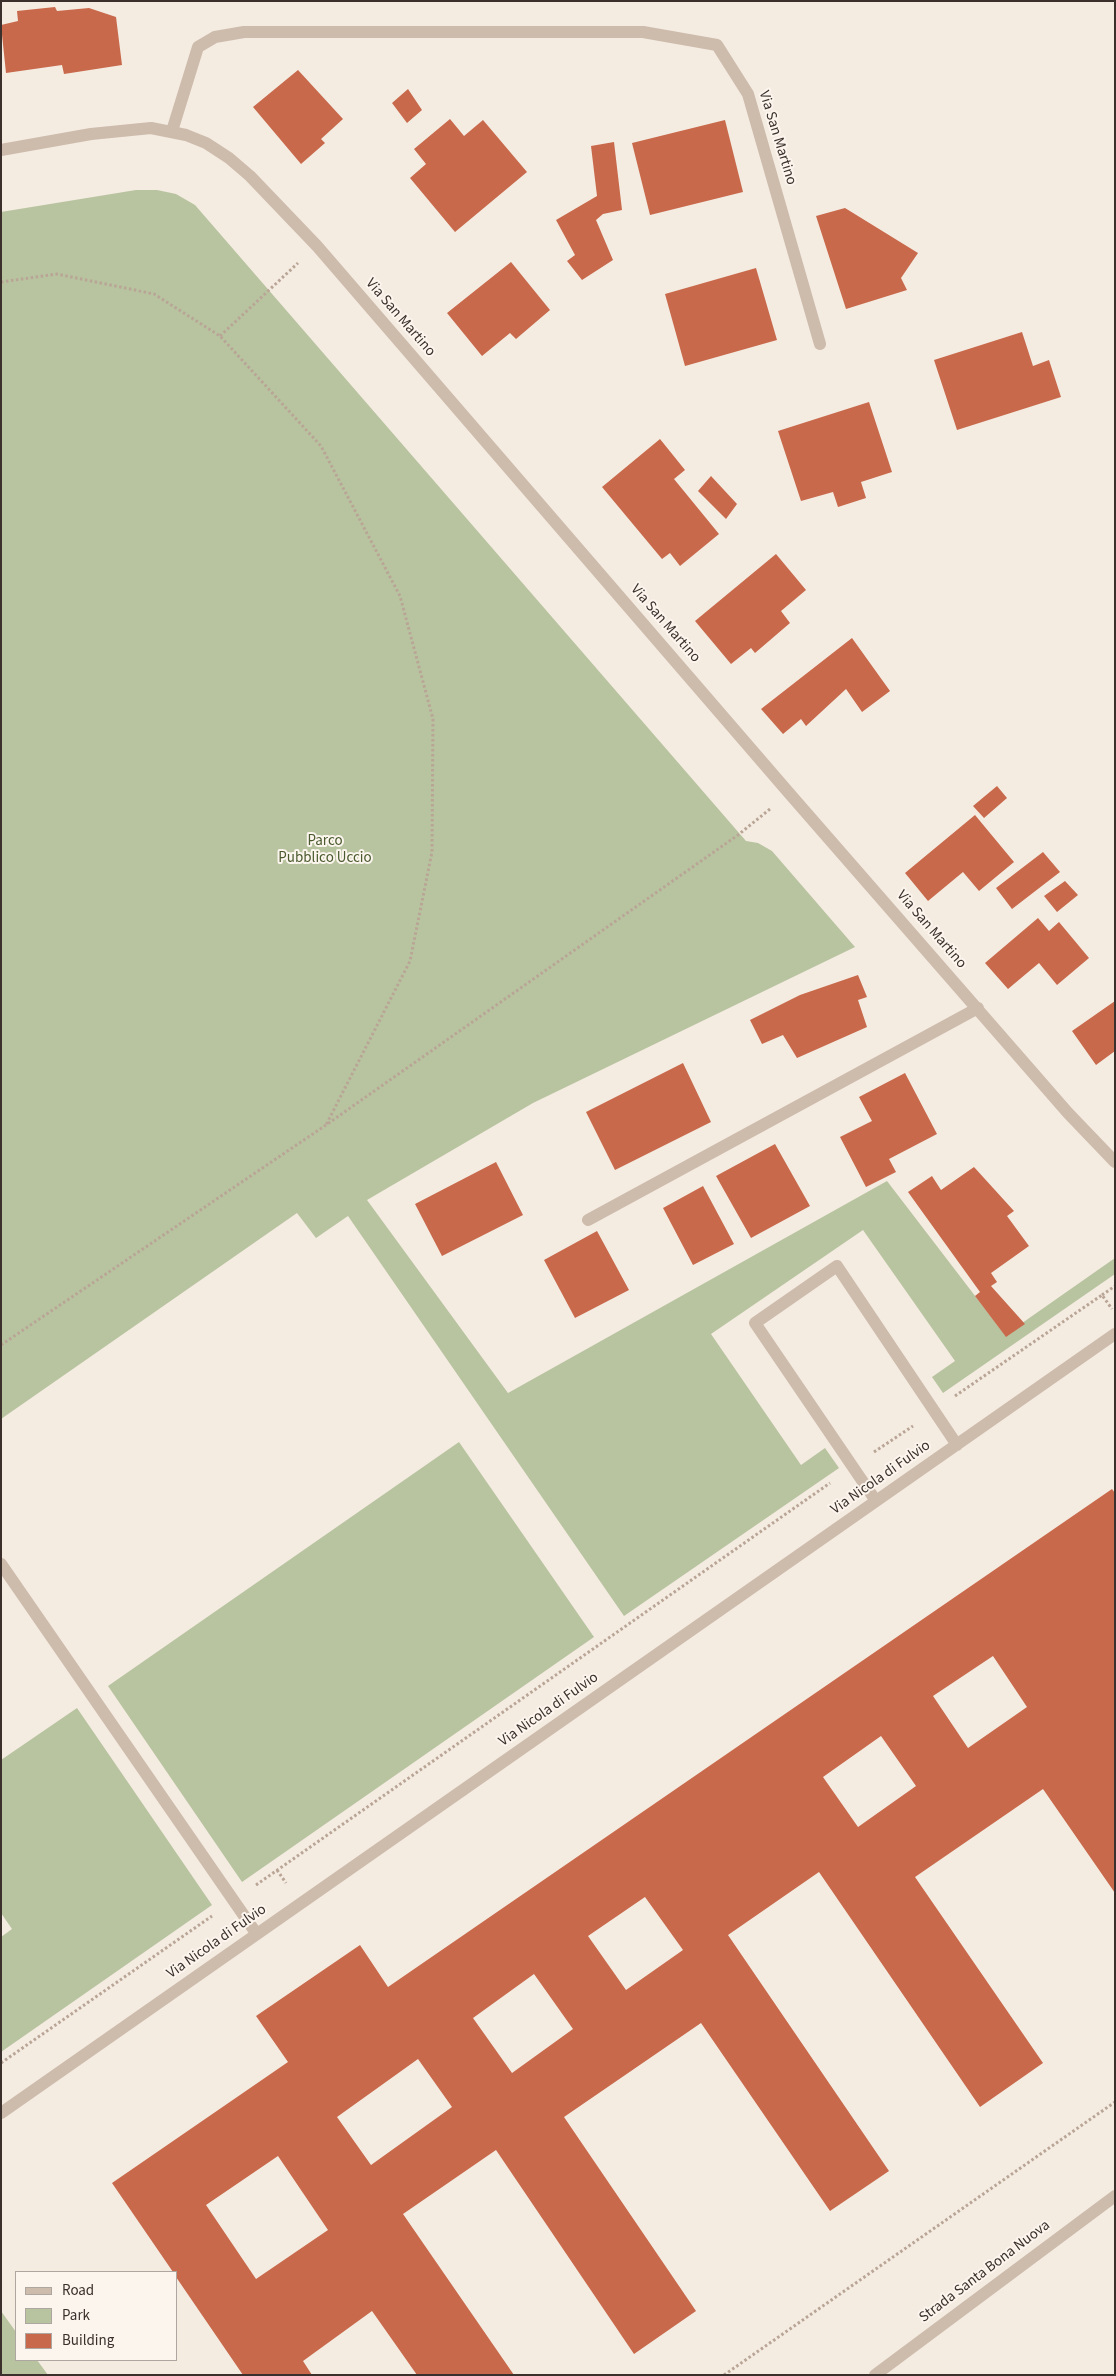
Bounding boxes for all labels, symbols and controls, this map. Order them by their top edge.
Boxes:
street label: Via San Martino [754,89,800,187]
street label: Via San Martino [361,275,439,361]
street label: Via San Martino [626,581,704,667]
park label: Parco Pubblico Uccio [278,833,372,868]
street label: Via San Martino [892,887,970,973]
street label: Via Nicola di Fulvio [828,1437,934,1519]
street label: Via Nicola di Fulvio [496,1669,602,1751]
street label: Via Nicola di Fulvio [164,1901,270,1983]
street label: Strada Santa Bona Nuova [916,2217,1054,2327]
legend [15,2271,178,2361]
text: Road [62,2280,94,2301]
text: Park [62,2305,90,2326]
text: Building [62,2330,114,2351]

